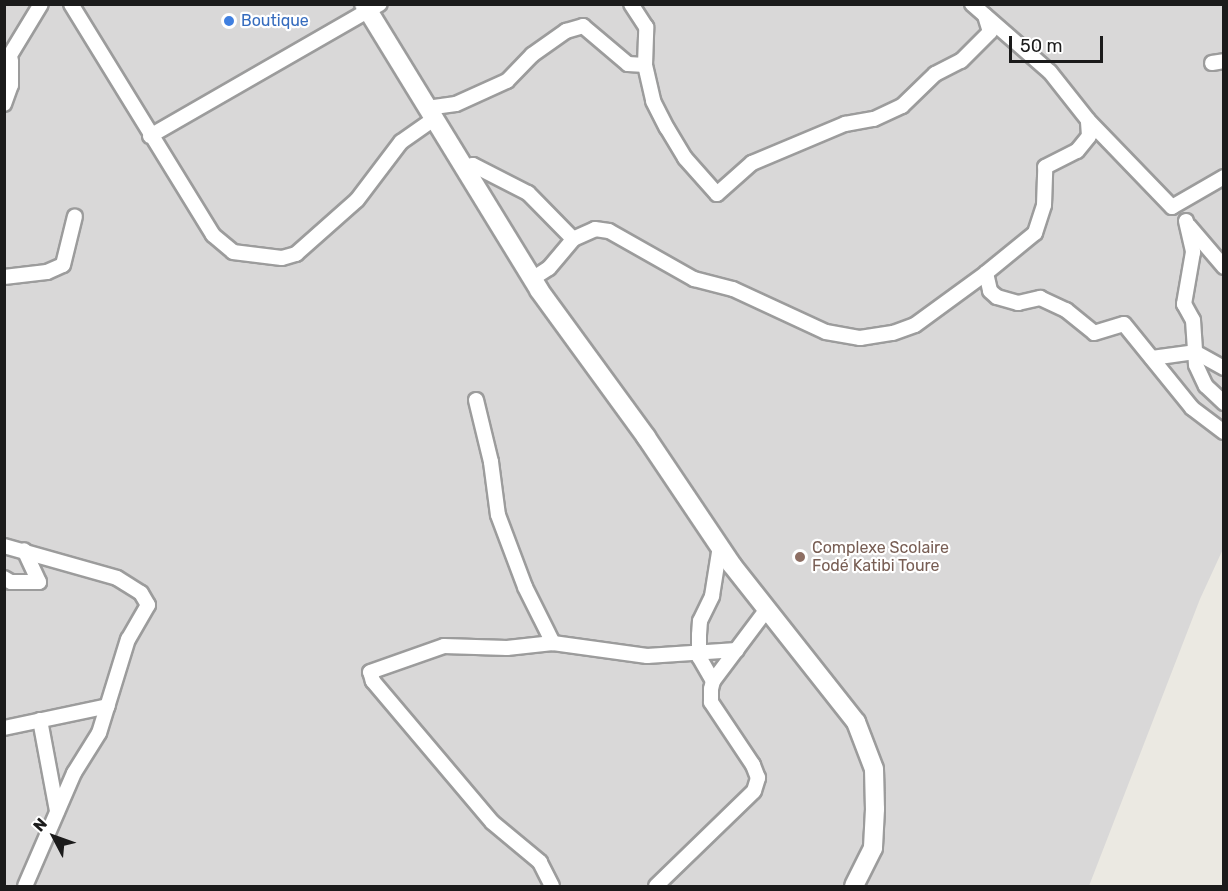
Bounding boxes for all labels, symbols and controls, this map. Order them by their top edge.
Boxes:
place label: Boutique [241,11,309,31]
marker: Boutique [222,14,236,28]
scale bar [1012,24,1106,62]
text: 50 m [1020,35,1063,57]
place label: Complexe Scolaire Fodé Katibi Toure [812,538,949,576]
marker: Complexe Scolaire Fodé Katibi Toure [793,550,807,564]
north arrow [24,807,84,867]
text: N [29,814,51,835]

